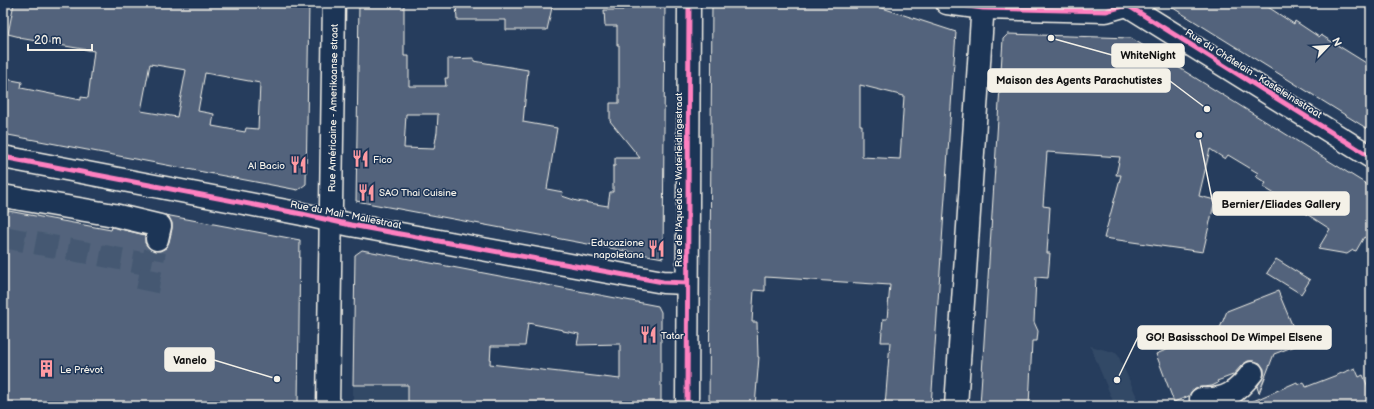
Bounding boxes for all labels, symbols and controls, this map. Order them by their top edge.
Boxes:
street label: Rue Américaine - Amerikaanse straat [326,24,341,192]
scale bar [28,26,92,52]
north arrow [1308,26,1348,66]
street label: Rue du Châtelain - Kasteleinsstraat [1183,27,1324,121]
text: 20 m [34,33,61,48]
text: N [1329,35,1344,48]
callout: WhiteNight [1112,44,1184,67]
text: WhiteNight [1120,49,1176,62]
callout: Maison des Agents Parachutistes [988,69,1170,92]
text: Maison des Agents Parachutistes [996,74,1163,87]
street label: Rue de l'Aqueduc - Waterleidingsstraat [673,93,685,267]
restaurant icon: Fico [350,149,370,169]
place label: Fico [373,154,393,166]
restaurant icon: Al Bacio [288,155,308,175]
place label: Al Bacio [248,160,285,172]
restaurant icon: SAO Thai Cuisine [356,182,376,202]
place label: SAO Thai Cuisine [379,187,457,199]
callout: Bernier/Eliades Gallery [1213,192,1349,215]
street label: Rue du Mail - Maliestraat [289,198,402,232]
text: Bernier/Eliades Gallery [1221,198,1341,211]
place label: Educazione napoletana [591,237,644,261]
restaurant icon: Educazione napoletana [647,238,667,258]
restaurant icon: Tatar [638,325,658,345]
callout: GO! Basisschool De Wimpel Elsene [1138,326,1331,349]
place label: Tatar [661,330,684,342]
text: GO! Basisschool De Wimpel Elsene [1146,331,1322,344]
callout: Vanelo [165,348,214,371]
text: Vanelo [173,354,207,367]
building icon: Le Prévot [37,359,57,379]
place label: Le Prévot [60,364,103,376]

